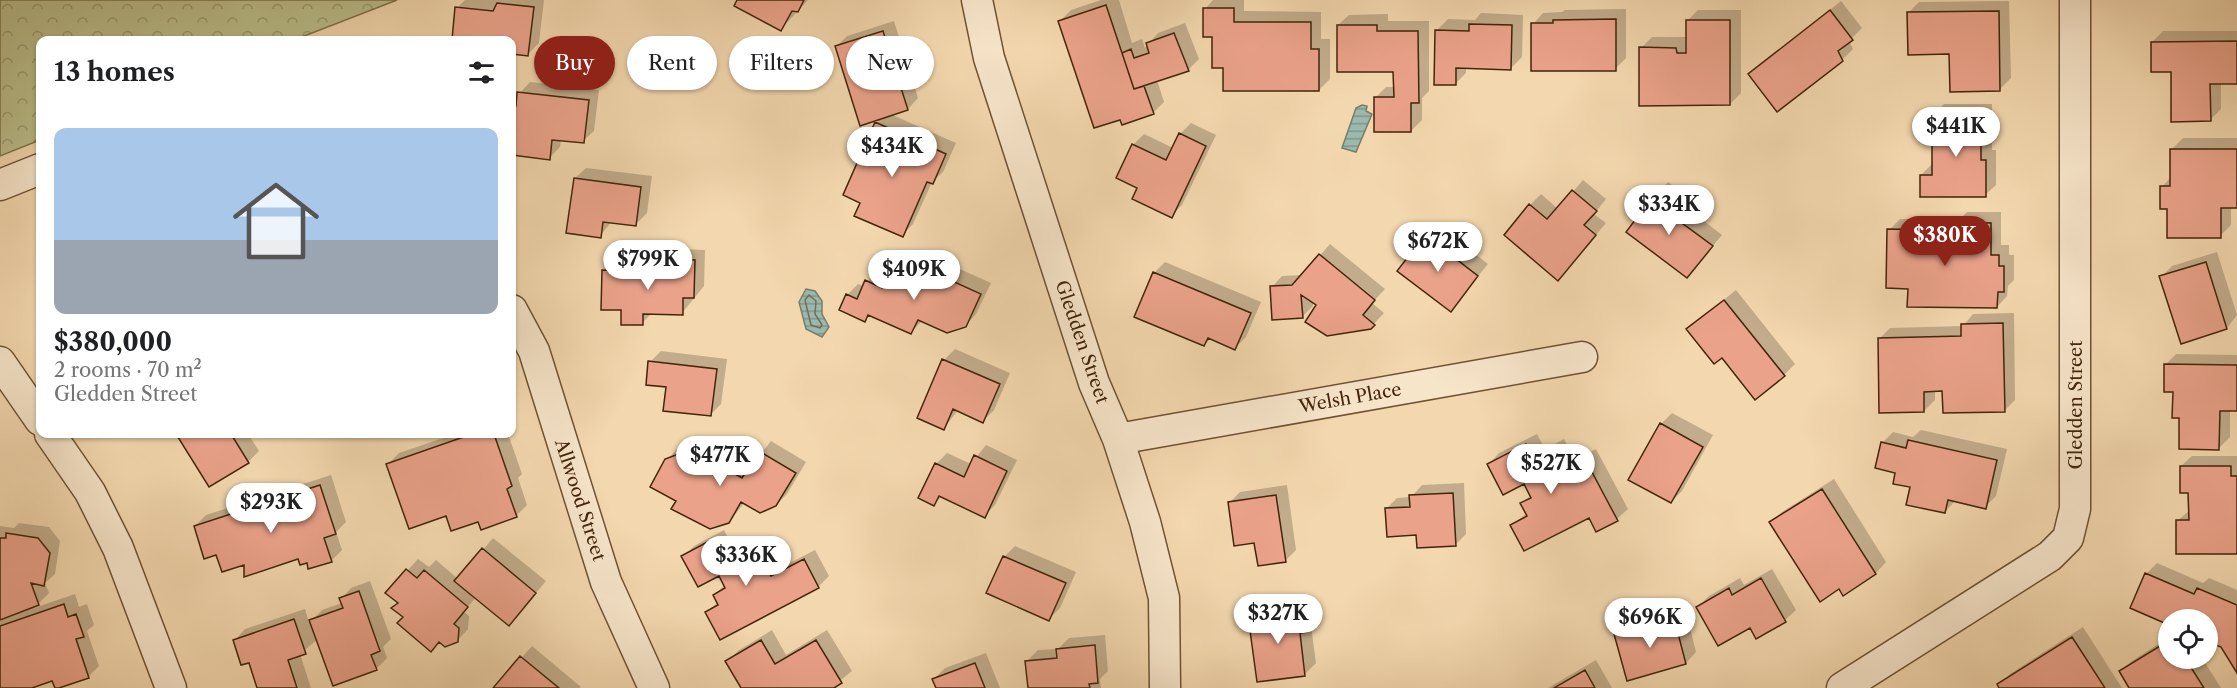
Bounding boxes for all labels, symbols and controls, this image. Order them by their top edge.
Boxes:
chip: Buy [534,36,615,90]
chip: Rent [627,36,717,90]
chip: Filters [729,36,834,90]
chip: New [846,36,934,90]
text: 13 homes [54,56,175,88]
icon: filters [465,56,498,89]
pin: $441K [1914,107,1998,158]
text: $441K [1926,114,1986,138]
pin: $434K [850,127,934,178]
text: $434K [861,134,923,158]
icon: home [222,167,330,275]
pin: $334K [1627,185,1711,236]
text: $334K [1638,192,1700,216]
pin: $380K [1903,216,1987,267]
pin: $672K [1396,222,1480,273]
text: $380K [1913,223,1977,247]
text: $672K [1407,229,1469,253]
pin: $799K [606,240,690,291]
text: $799K [617,247,679,271]
pin: $409K [872,250,956,301]
text: $409K [882,257,946,281]
street label: Gledden Street [1051,277,1114,407]
text: $380,000 [54,326,172,358]
street label: Gledden Street [2065,340,2087,470]
text: 2 rooms · 70 m² [54,358,202,382]
street label: Welsh Place [1296,378,1403,418]
text: Gledden Street [54,382,197,406]
street label: Allwood Street [550,435,610,564]
pin: $477K [678,436,762,487]
text: $477K [690,443,750,467]
pin: $527K [1509,444,1593,495]
text: $527K [1521,451,1581,475]
pin: $293K [229,483,313,534]
text: $293K [240,490,302,514]
pin: $336K [704,536,788,587]
text: $336K [715,543,777,567]
pin: $327K [1236,594,1320,645]
pin: $696K [1608,598,1692,649]
text: $327K [1248,601,1308,625]
text: $696K [1619,605,1681,629]
map controls [2158,609,2218,669]
button: locate [2158,609,2218,669]

